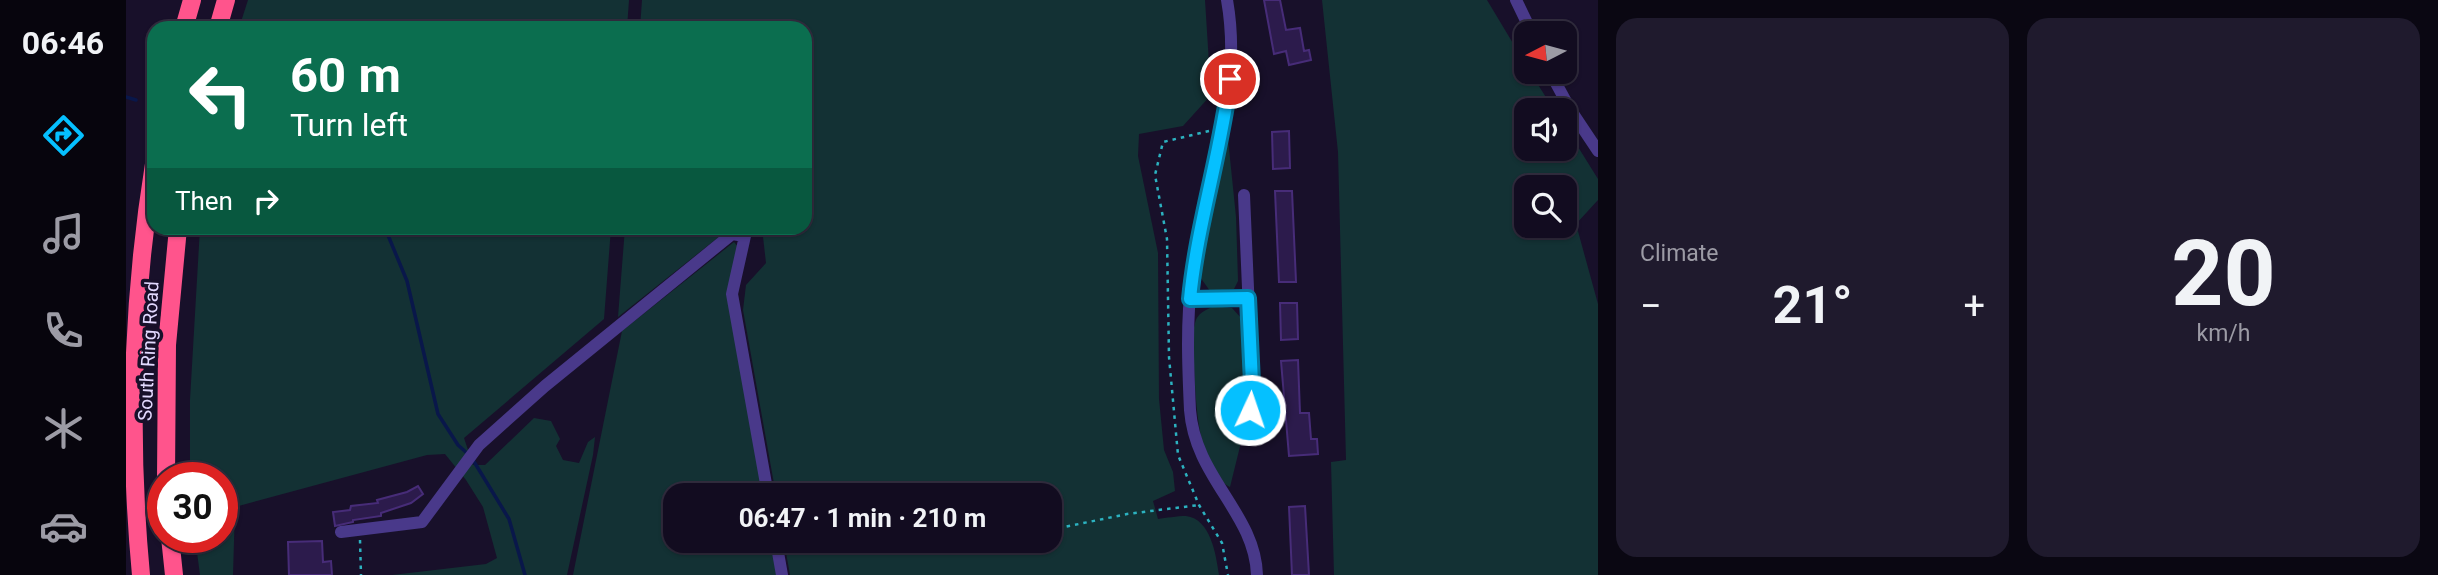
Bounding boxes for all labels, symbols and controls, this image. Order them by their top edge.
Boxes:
north arrow [1514,21,1577,84]
map controls [1514,21,1577,238]
text: 06:46 [22,24,104,62]
text: 60 m [290,47,401,104]
icon: left [175,49,266,140]
pin [1200,49,1260,109]
icon: arrive [1211,60,1249,98]
button: sound [1514,98,1577,161]
text: Turn left [290,106,408,144]
icon: directions [39,111,88,160]
button: search [1514,175,1577,238]
icon: right [247,182,285,220]
text: Then [175,186,233,216]
icon: music [39,209,88,258]
text: 20 [2171,221,2276,327]
text: Climate [1640,240,1719,267]
text: 21° [1773,275,1853,336]
street label: South Ring Road [133,281,164,421]
text: − [1640,284,1662,328]
text: + [1963,284,1985,328]
icon: phone [39,306,88,355]
text: km/h [2197,320,2251,347]
position arrow [1213,373,1287,447]
icon: climate [39,404,88,453]
speed limit sign: 30 [147,462,238,553]
icon: car [39,502,88,551]
text: 06:47 · 1 min · 210 m [739,503,986,533]

